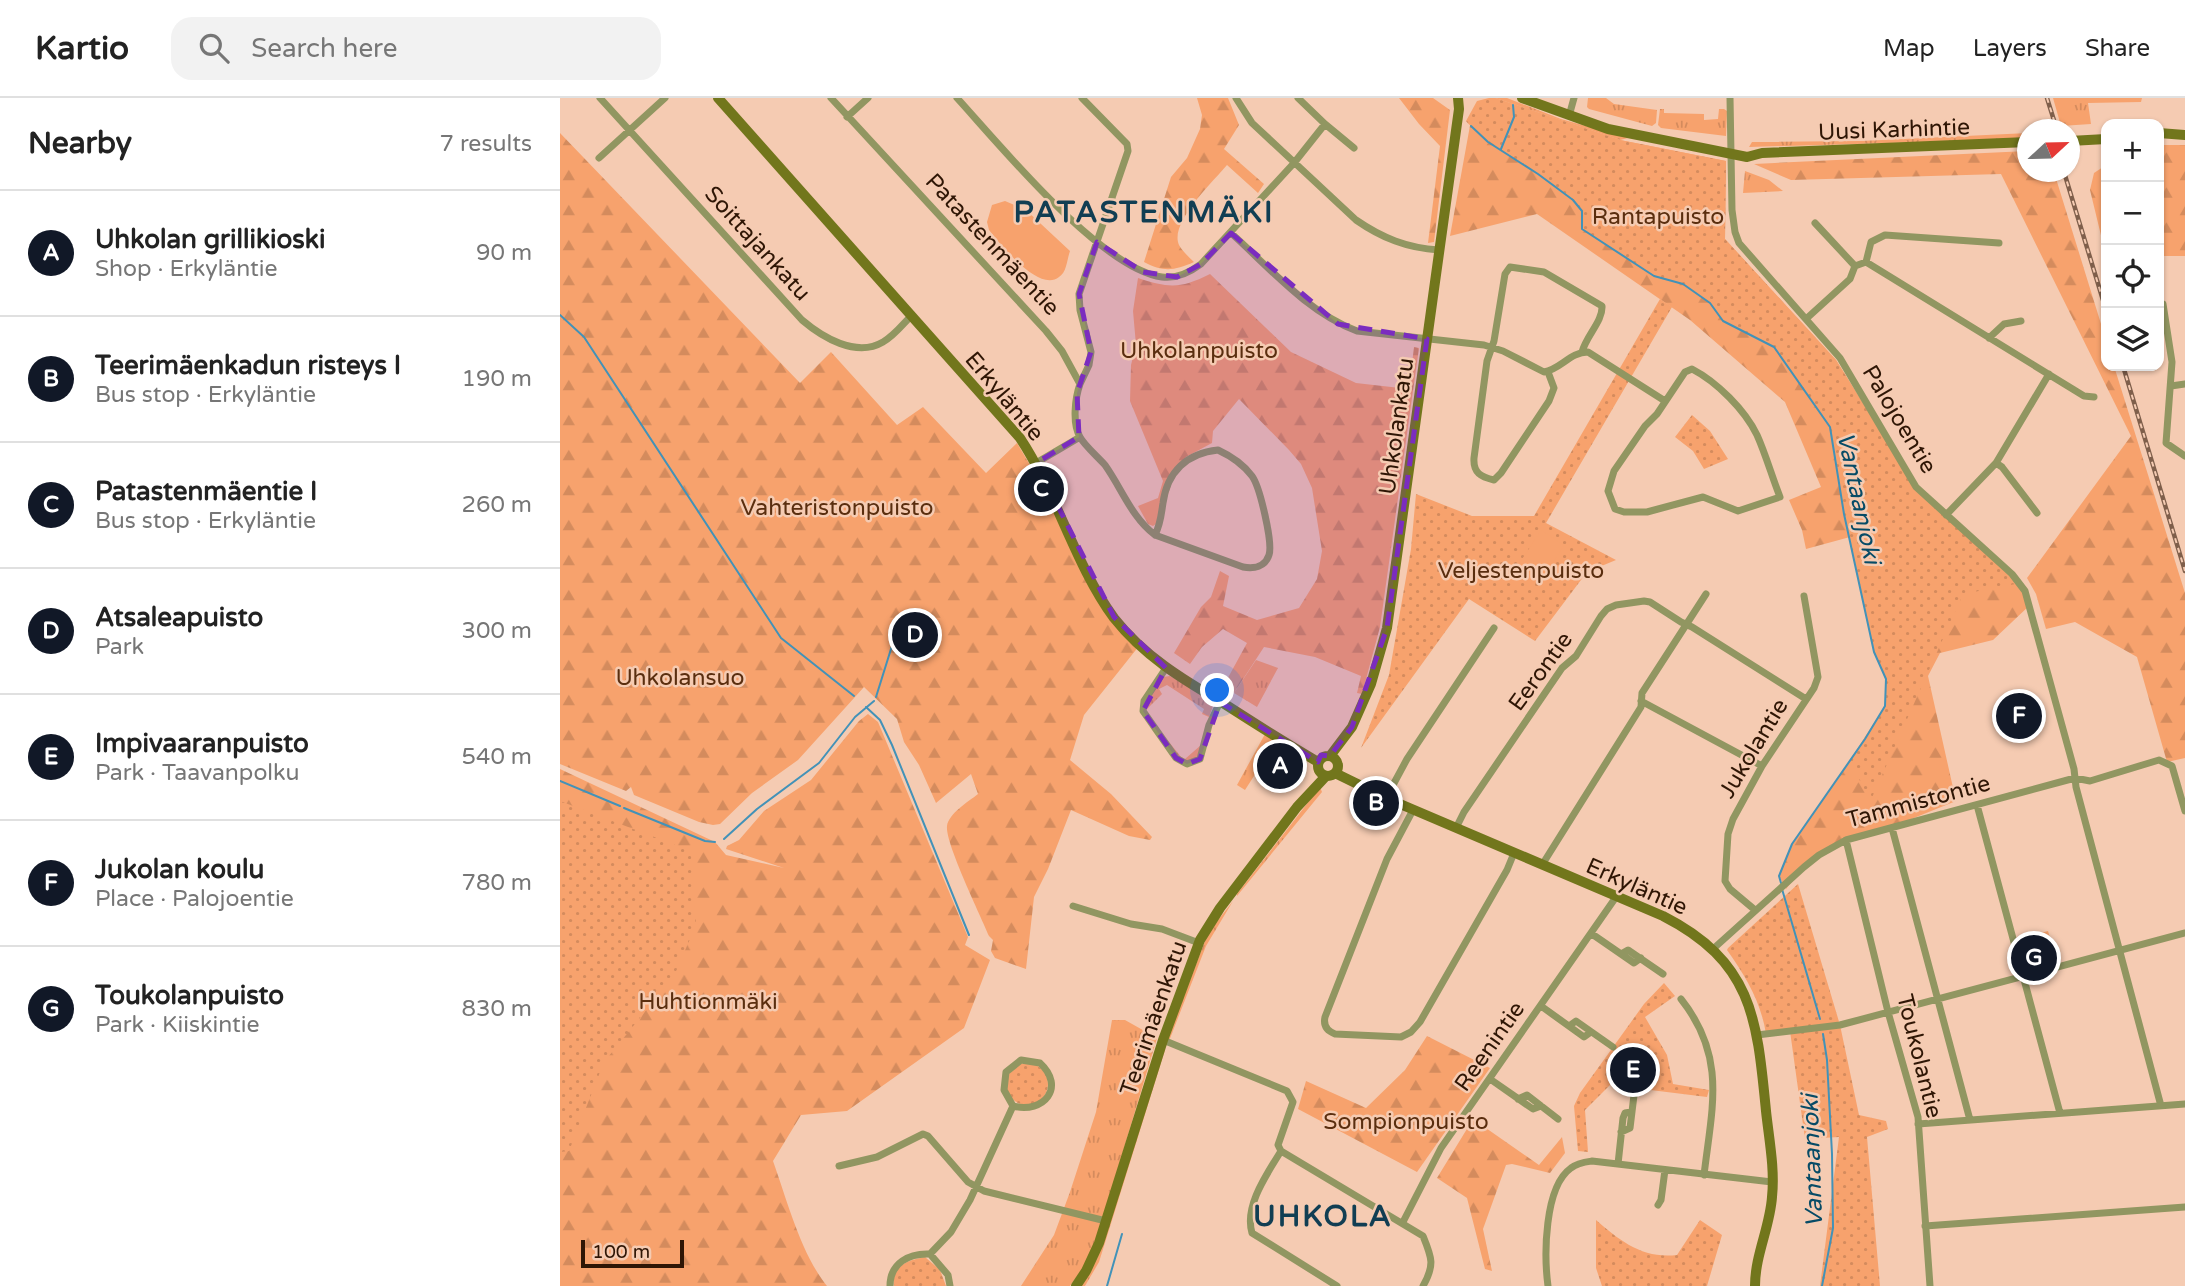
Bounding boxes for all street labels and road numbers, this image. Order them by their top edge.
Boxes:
street label: Uusi Karhintie [1818,113,1970,147]
street label: Patastenmäentie [919,168,1065,322]
street label: Soittajankatu [698,180,816,307]
street label: Erkyläntie [959,346,1050,447]
street label: Uhkolankatu [1374,356,1420,496]
street label: Palojoentie [1856,360,1942,479]
street label: Eerontie [1503,627,1579,717]
street label: Jukolantie [1713,694,1794,803]
street label: Tammistontie [1843,769,1993,835]
street label: Erkyläntie [1582,852,1692,922]
street label: Teerimäenkatu [1114,937,1194,1099]
street label: Toukolantie [1890,991,1948,1121]
street label: Reenintie [1449,996,1531,1097]

